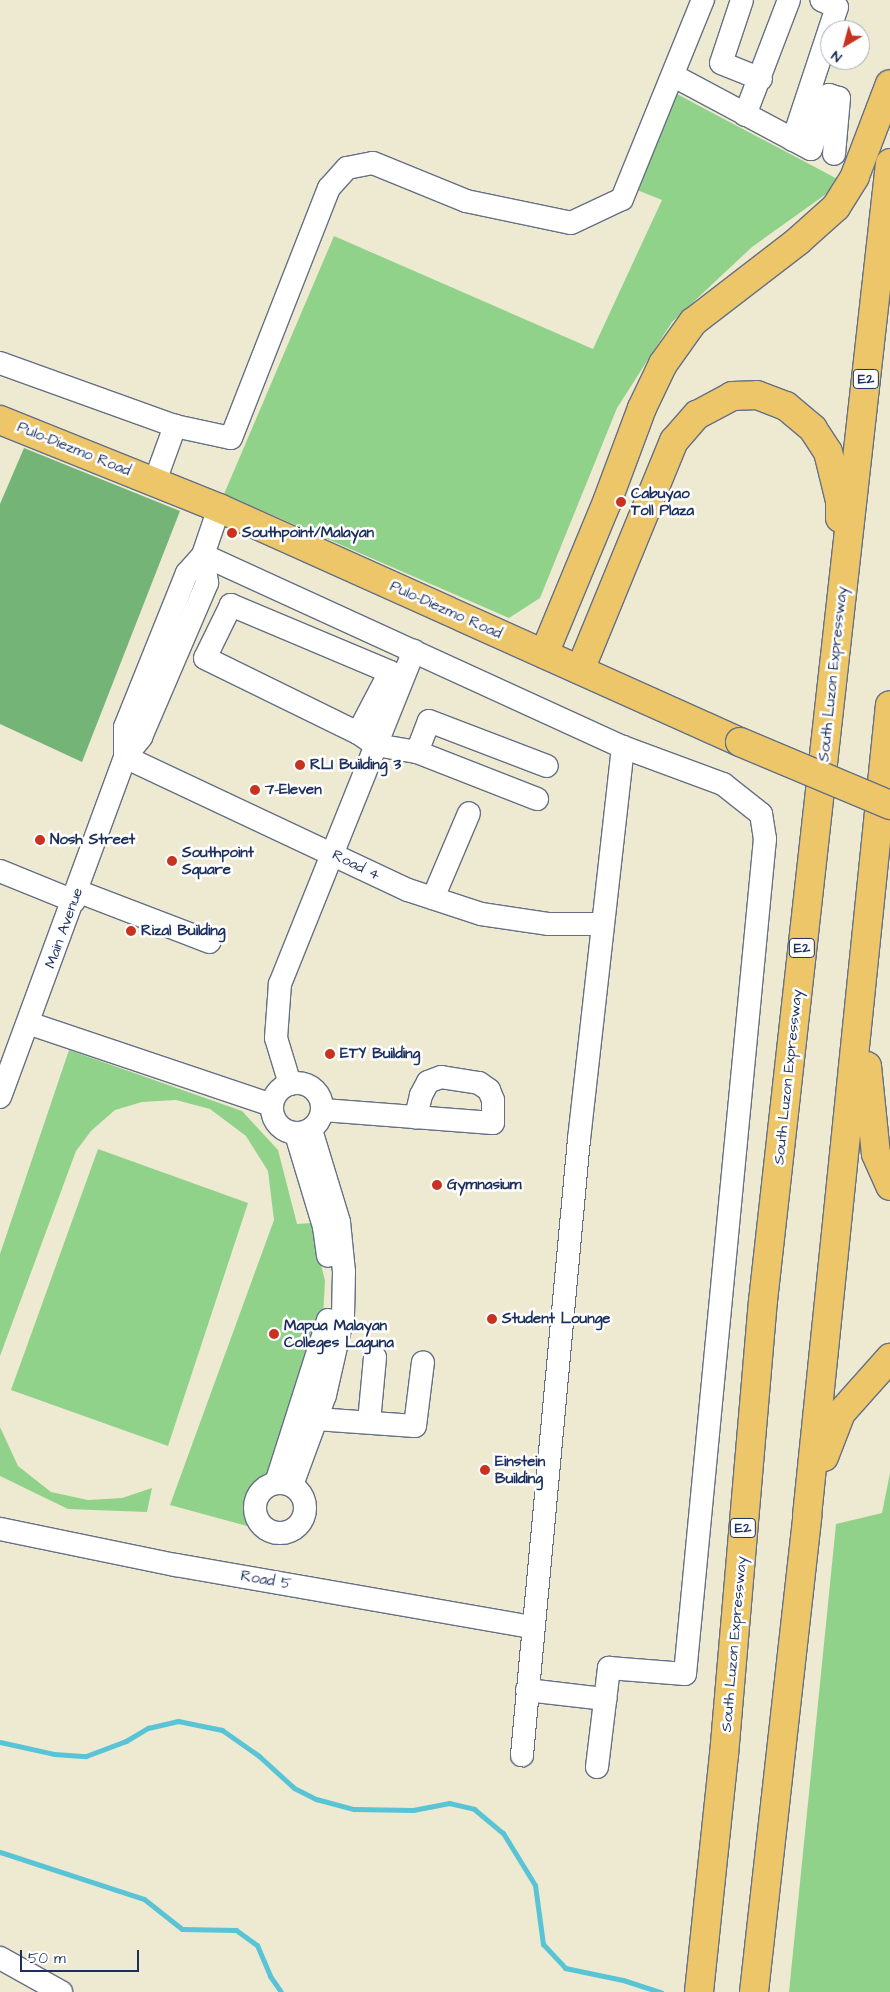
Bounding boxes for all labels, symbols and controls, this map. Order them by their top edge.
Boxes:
north arrow [820,20,870,70]
text: N [827,46,846,67]
road number: E2 [852,368,880,390]
street label: Pulo-Diezmo Road [15,418,133,480]
place label: Cabuyao Toll Plaza [631,484,694,519]
marker: Cabuyao Toll Plaza [615,496,627,508]
place label: Southpoint/Malayan [242,524,374,542]
marker: Southpoint/Malayan [226,527,238,539]
street label: Pulo-Diezmo Road [387,577,505,643]
street label: South Luzon Expressway [815,585,851,763]
place label: RLI Building 3 [310,756,401,774]
marker: RLI Building 3 [294,759,306,771]
place label: 7-Eleven [265,781,322,799]
marker: 7-Eleven [249,784,261,796]
place label: Nosh Street [50,831,135,849]
marker: Nosh Street [34,834,46,846]
place label: Southpoint Square [182,843,254,878]
street label: Road 4 [329,846,383,884]
marker: Southpoint Square [166,855,178,867]
street label: Main Avenue [41,885,87,971]
place label: Rizal Building [141,922,225,940]
marker: Rizal Building [125,925,137,937]
road number: E2 [788,936,816,960]
street label: South Luzon Expressway [770,988,806,1166]
place label: ETY Building [340,1045,420,1063]
marker: ETY Building [324,1048,336,1060]
place label: Gymnasium [447,1176,522,1194]
marker: Gymnasium [431,1179,443,1191]
place label: Student Lounge [502,1310,610,1328]
marker: Student Lounge [486,1313,498,1325]
place label: Mapua Malayan Colleges Laguna [284,1316,394,1351]
marker: Mapua Malayan Colleges Laguna [268,1328,280,1340]
place label: Einstein Building [495,1452,545,1487]
marker: Einstein Building [479,1464,491,1476]
road number: E2 [729,1516,757,1540]
street label: South Luzon Expressway [717,1555,751,1733]
street label: Road 5 [239,1567,293,1593]
scale bar [22,1940,141,1972]
text: 50 m [28,1948,66,1969]

